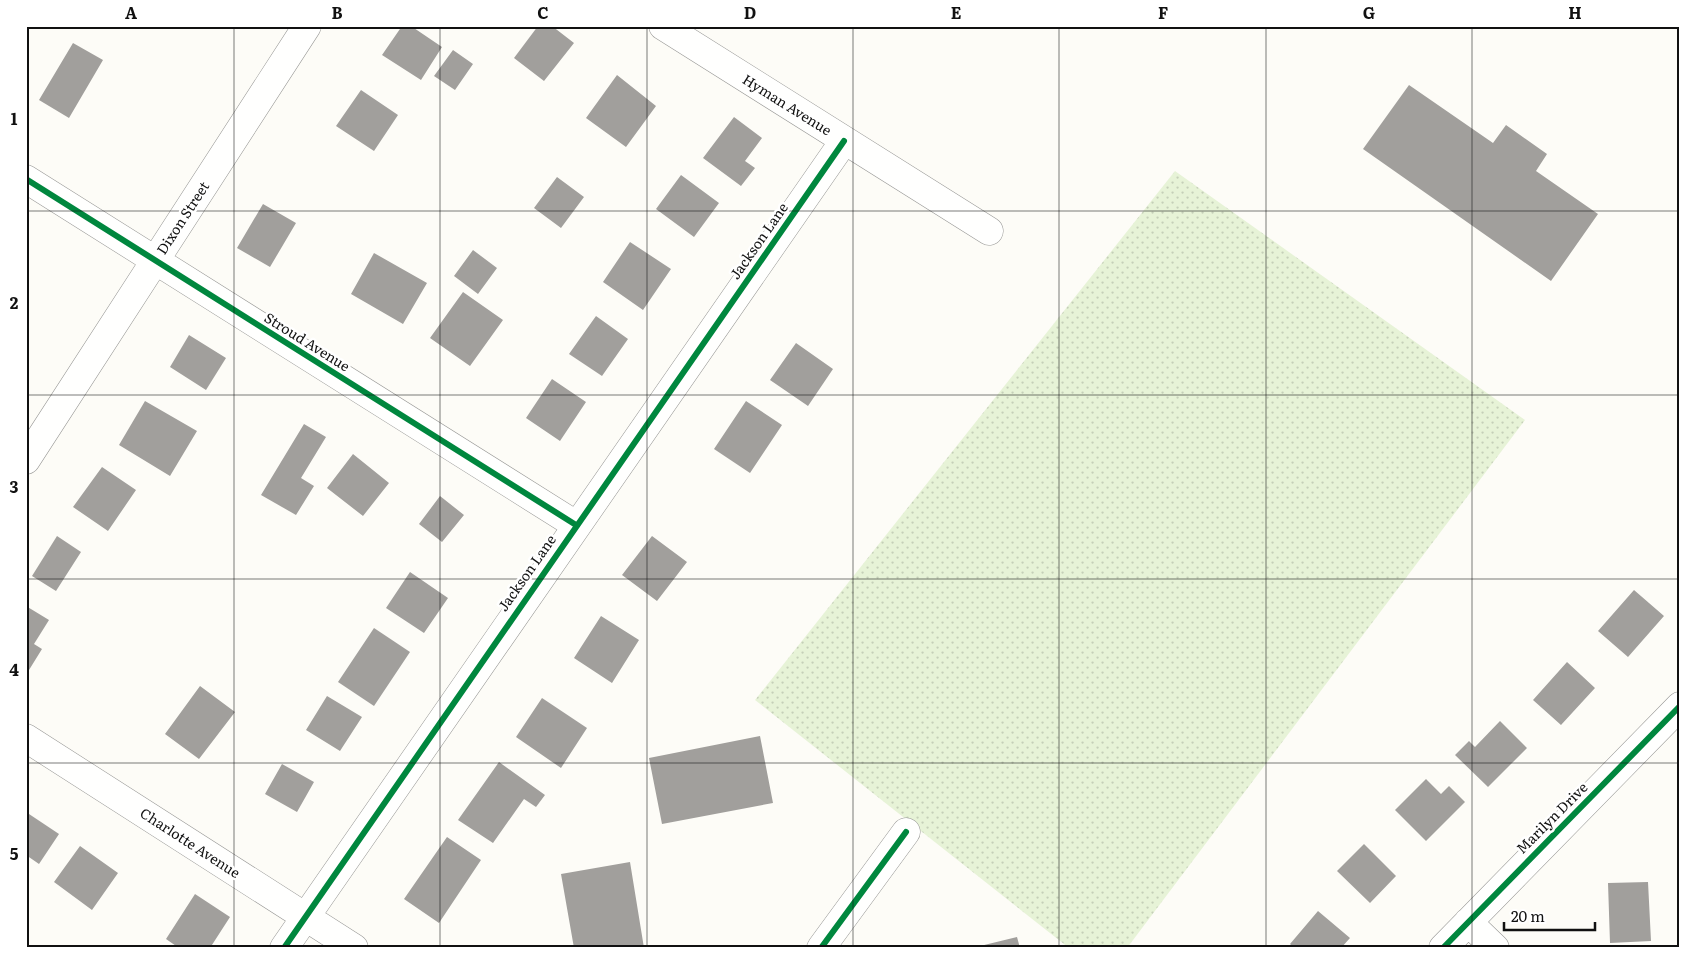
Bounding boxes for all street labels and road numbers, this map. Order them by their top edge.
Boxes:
street label: Hyman Avenue [739,69,836,140]
street label: Dixon Street [151,177,213,258]
street label: Jackson Lane [724,198,792,283]
street label: Stroud Avenue [261,307,354,375]
street label: Jackson Lane [492,530,560,615]
street label: Marilyn Drive [1511,777,1591,857]
street label: Charlotte Avenue [137,802,244,882]

